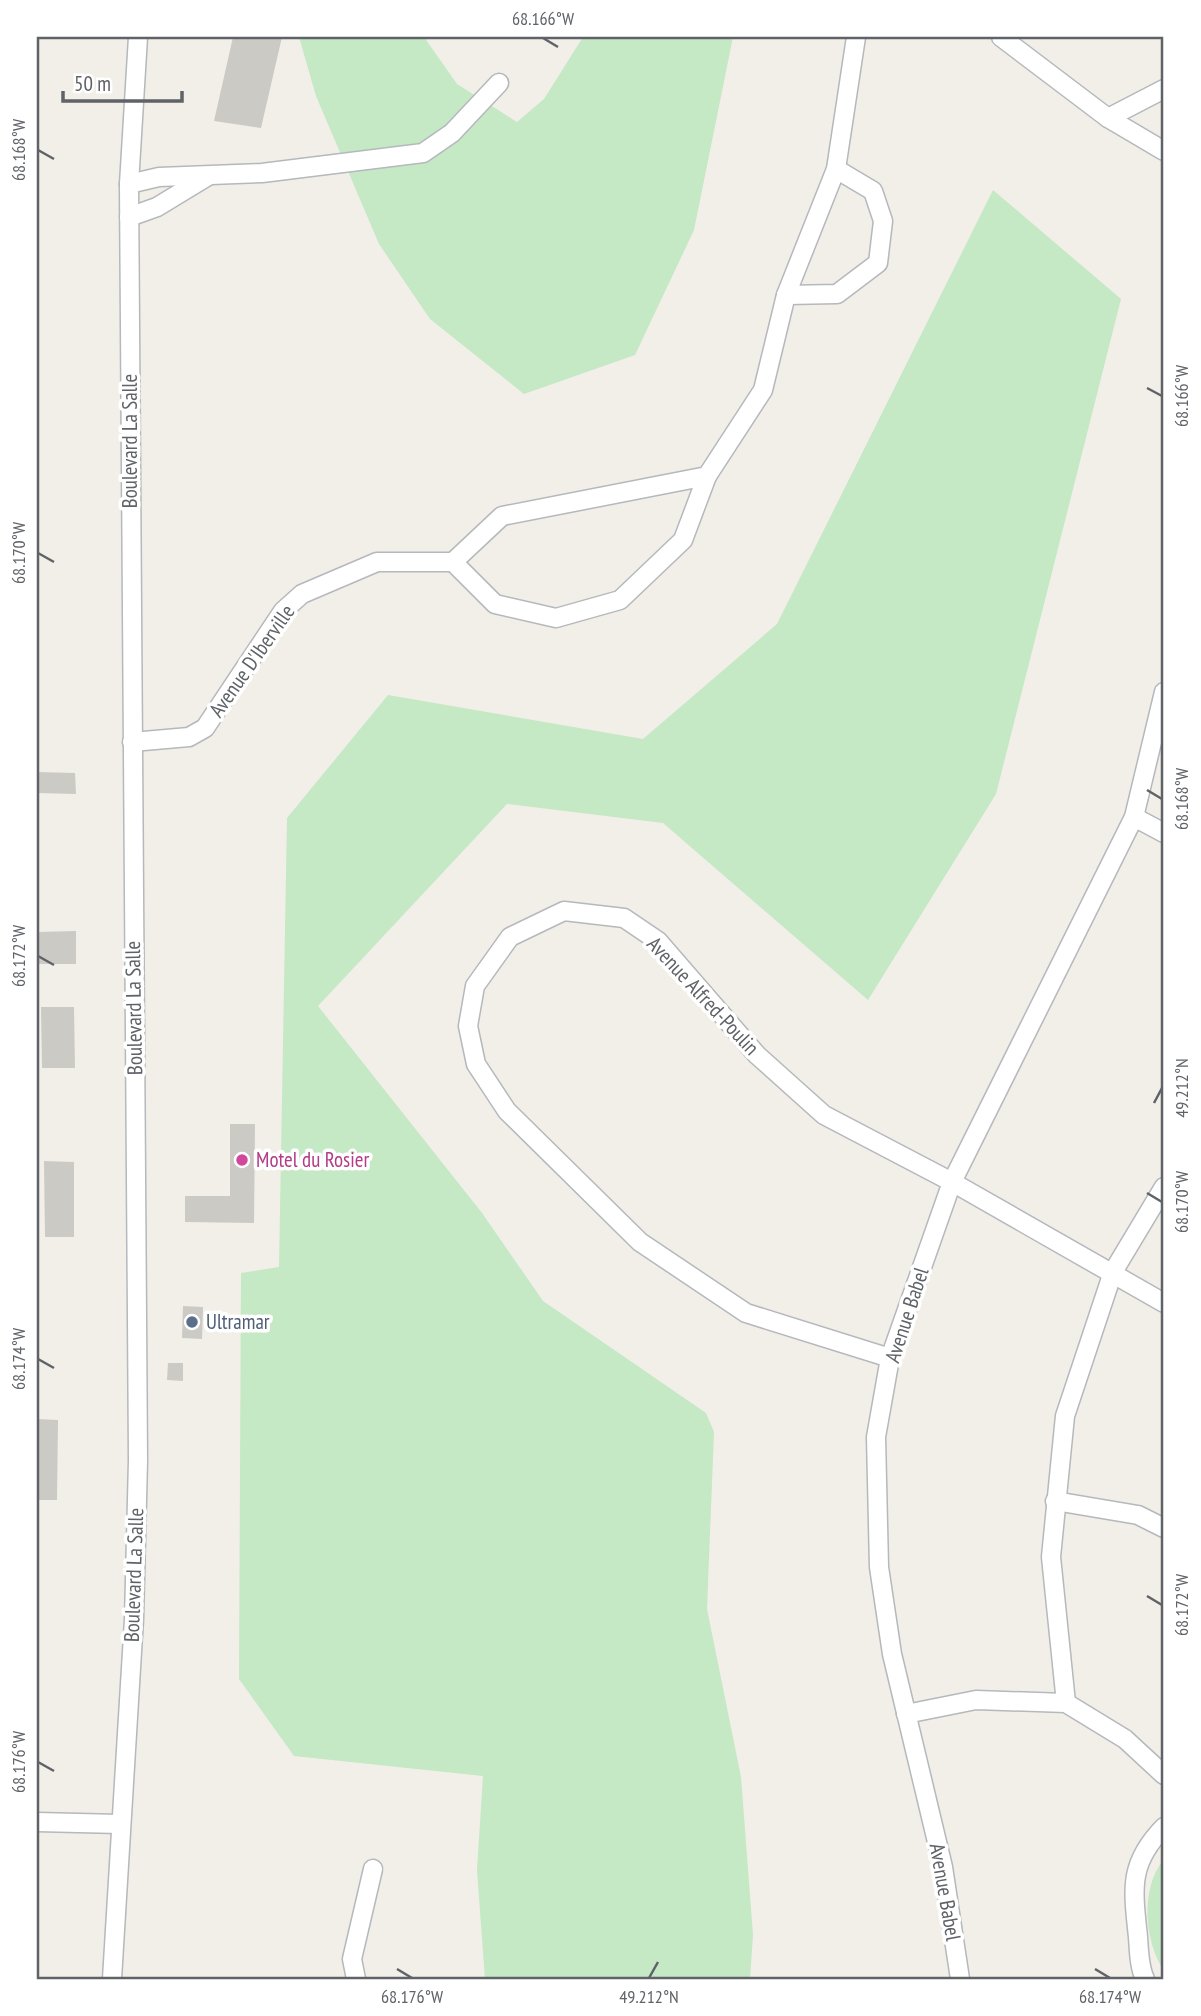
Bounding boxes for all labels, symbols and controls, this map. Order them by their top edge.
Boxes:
text: 68.166°W [512,7,574,30]
scale bar [63,60,182,104]
text: 50 m [74,70,111,97]
text: 68.168°W [7,119,30,181]
text: 68.166°W [1170,365,1193,427]
street label: Boulevard La Salle [116,374,143,508]
text: 68.170°W [7,522,30,584]
street label: Avenue D'Iberville [203,599,300,722]
text: 68.168°W [1170,768,1193,830]
text: 68.172°W [7,925,30,987]
street label: Avenue Alfred-Poulin [641,931,765,1061]
street label: Boulevard La Salle [119,941,148,1075]
text: 49.212°N [1170,1058,1193,1118]
place label: Motel du Rosier [256,1146,369,1173]
marker: Motel du Rosier [234,1152,250,1168]
text: 68.170°W [1170,1171,1193,1233]
street label: Avenue Babel [878,1264,935,1366]
place label: Ultramar [206,1308,270,1335]
marker: Ultramar [184,1314,200,1330]
text: 68.174°W [7,1328,30,1390]
street label: Boulevard La Salle [118,1507,149,1643]
text: 68.172°W [1170,1574,1193,1636]
text: 68.176°W [7,1731,30,1793]
street label: Avenue Babel [924,1841,967,1943]
text: 68.176°W [381,1985,443,2008]
text: 49.212°N [619,1985,679,2008]
text: 68.174°W [1079,1985,1141,2008]

